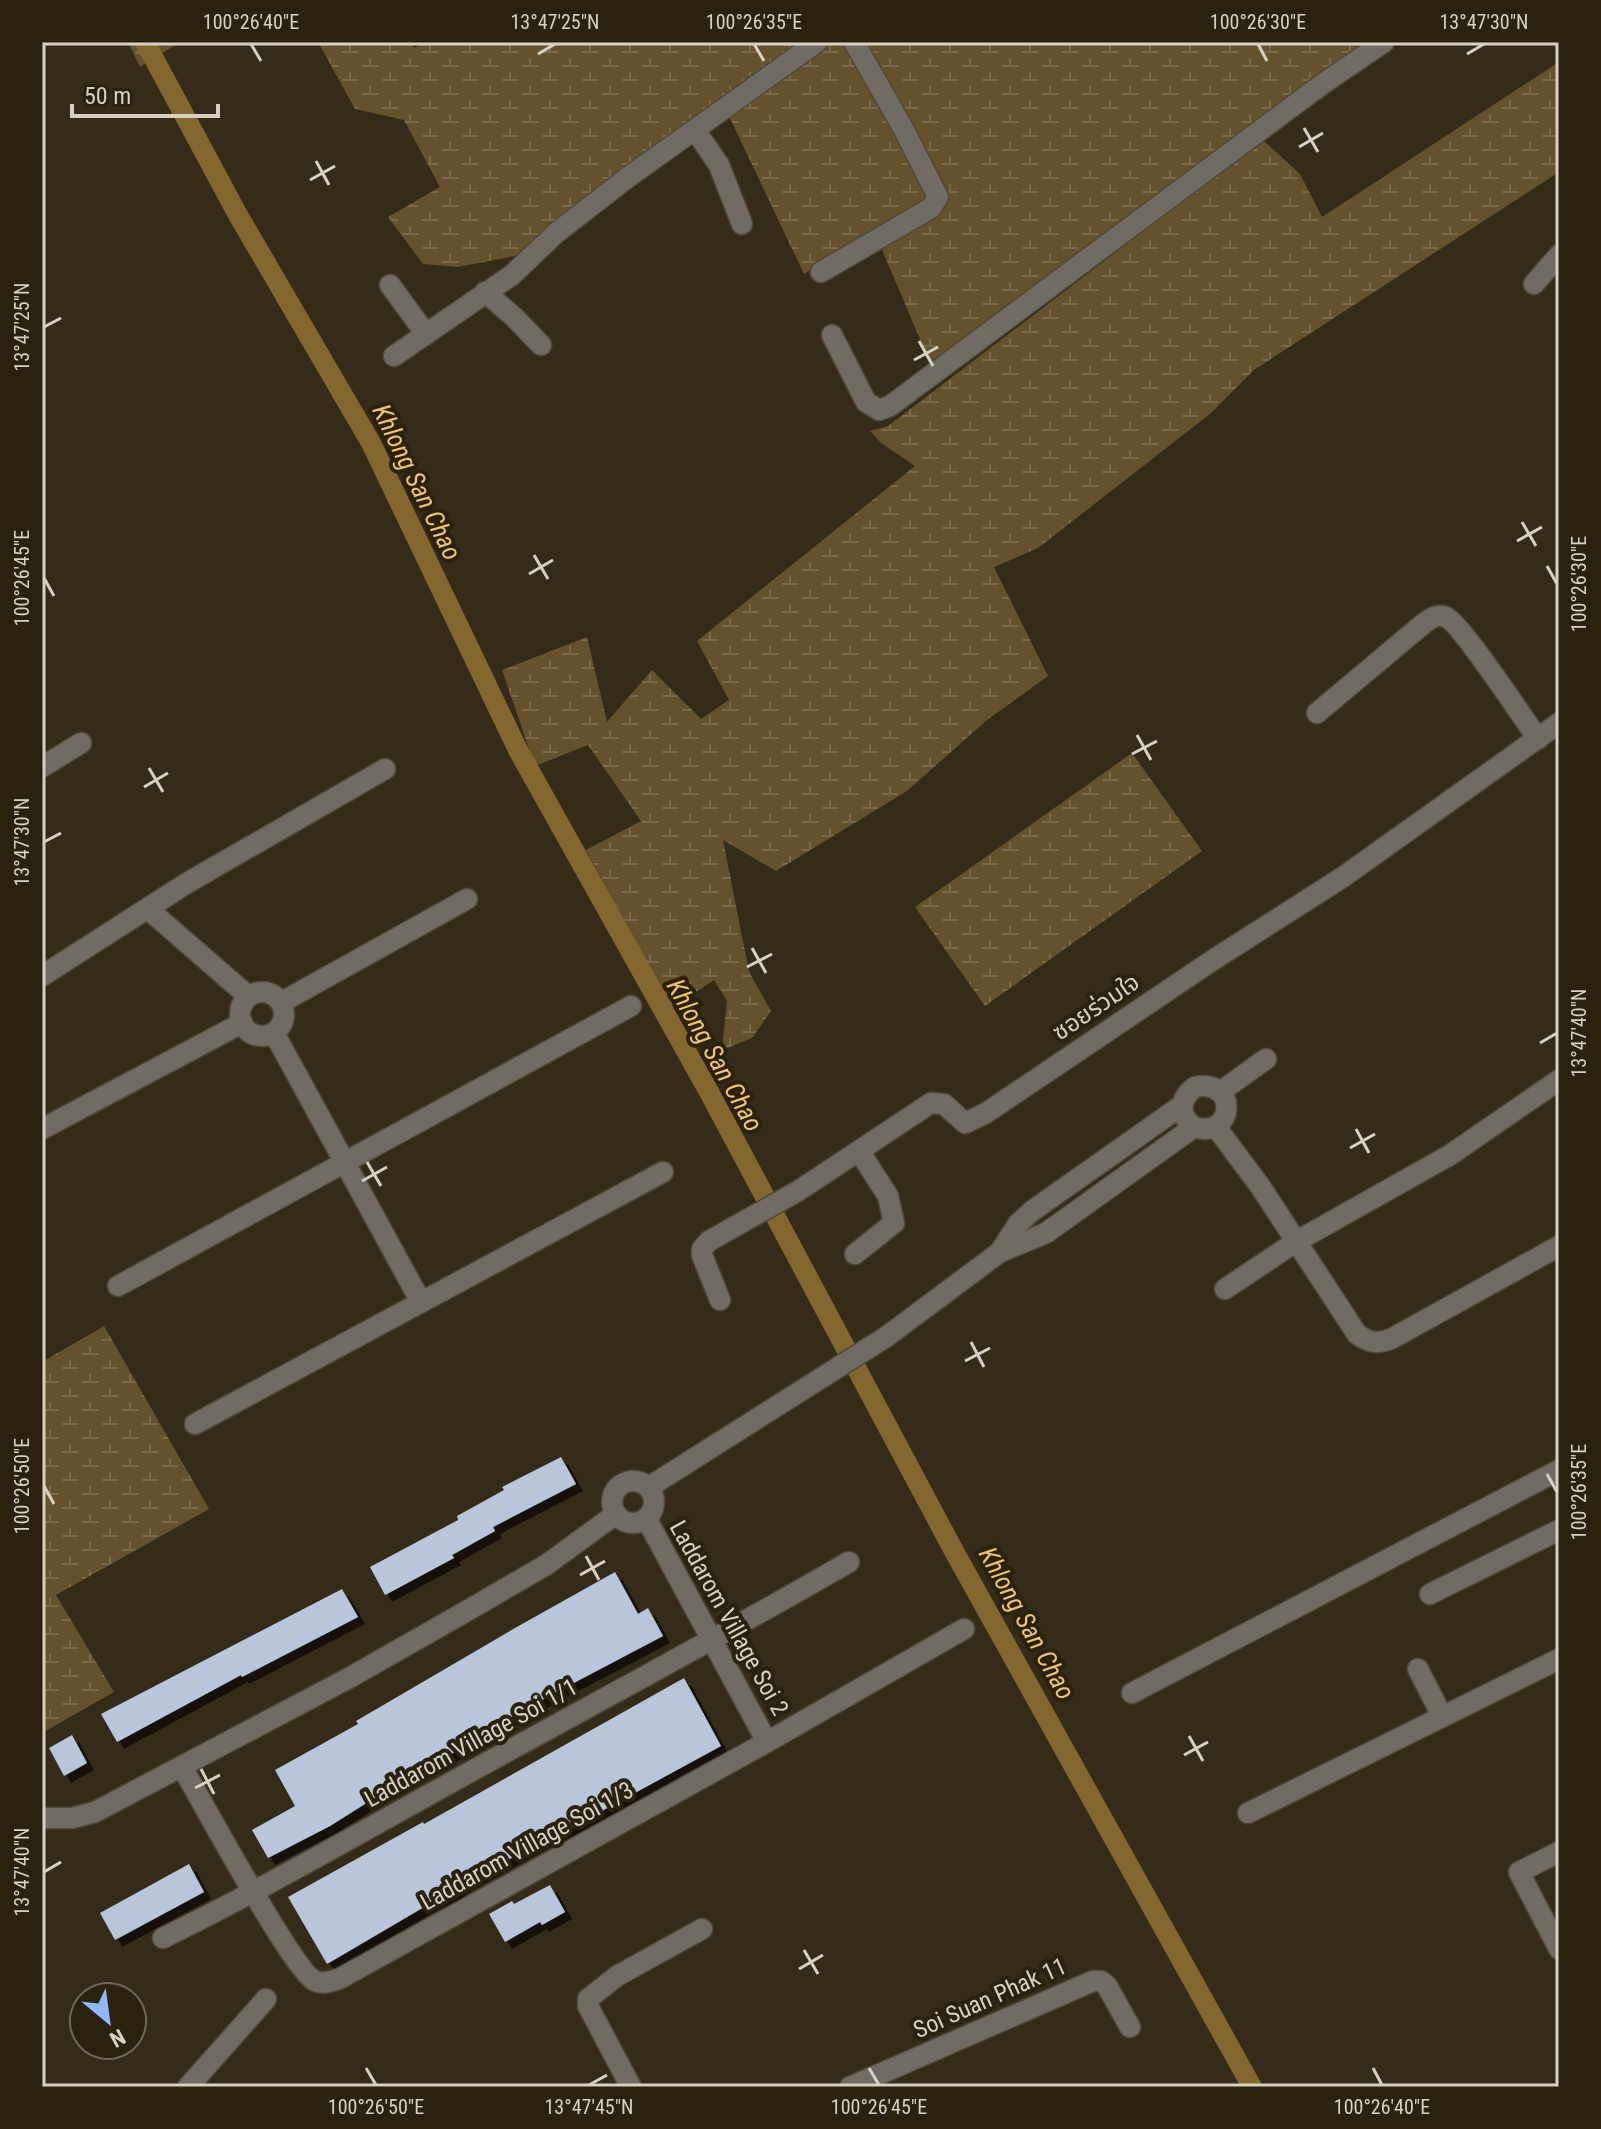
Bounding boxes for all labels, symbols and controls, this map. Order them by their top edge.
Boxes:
text: 100°26'40"E [203,10,299,34]
text: 13°47'25"N [510,10,600,34]
text: 100°26'35"E [706,10,802,34]
text: 100°26'30"E [1210,10,1306,34]
text: 13°47'30"N [1439,10,1529,34]
scale bar [72,68,218,118]
text: 50 m [84,82,131,110]
text: 13°47'25"N [10,282,34,372]
water label: Khlong San Chao [366,399,468,565]
text: 100°26'45"E [10,530,34,626]
text: 100°26'30"E [1567,536,1591,632]
text: 13°47'30"N [10,797,34,887]
street label: ซอยร่วมใจ [1047,968,1145,1046]
water label: Khlong San Chao [661,974,769,1136]
text: 13°47'40"N [1567,988,1591,1078]
text: 100°26'50"E [10,1438,34,1534]
text: 100°26'35"E [1567,1444,1591,1540]
street label: Laddarom Village Soi 2 [664,1516,794,1720]
water label: Khlong San Chao [973,1542,1081,1704]
street label: Laddarom Village Soi 1/1 [360,1673,582,1813]
street label: Laddarom Village Soi 1/3 [416,1776,638,1916]
text: 13°47'40"N [10,1827,34,1917]
street label: Soi Suan Phak 11 [909,1952,1071,2044]
north arrow [68,1981,148,2061]
text: N [105,2024,129,2052]
text: 100°26'50"E [328,2095,424,2119]
text: 13°47'45"N [544,2095,634,2119]
text: 100°26'45"E [831,2095,927,2119]
text: 100°26'40"E [1334,2095,1430,2119]

